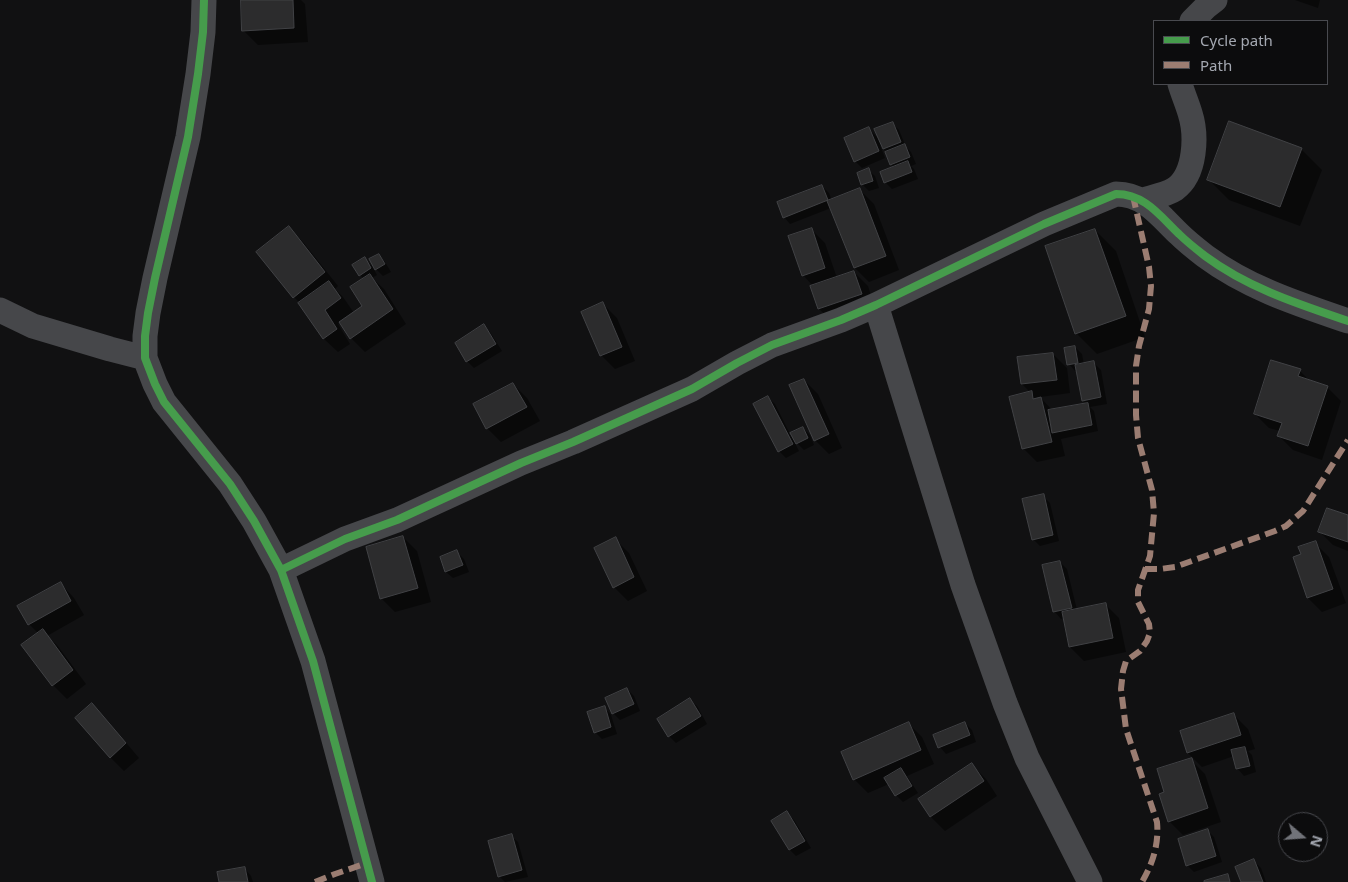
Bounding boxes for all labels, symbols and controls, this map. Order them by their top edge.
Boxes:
legend [1153,20,1328,85]
text: Cycle path [1200,30,1273,50]
text: Path [1200,55,1232,75]
north arrow [1278,812,1328,862]
text: N [1306,833,1328,850]

